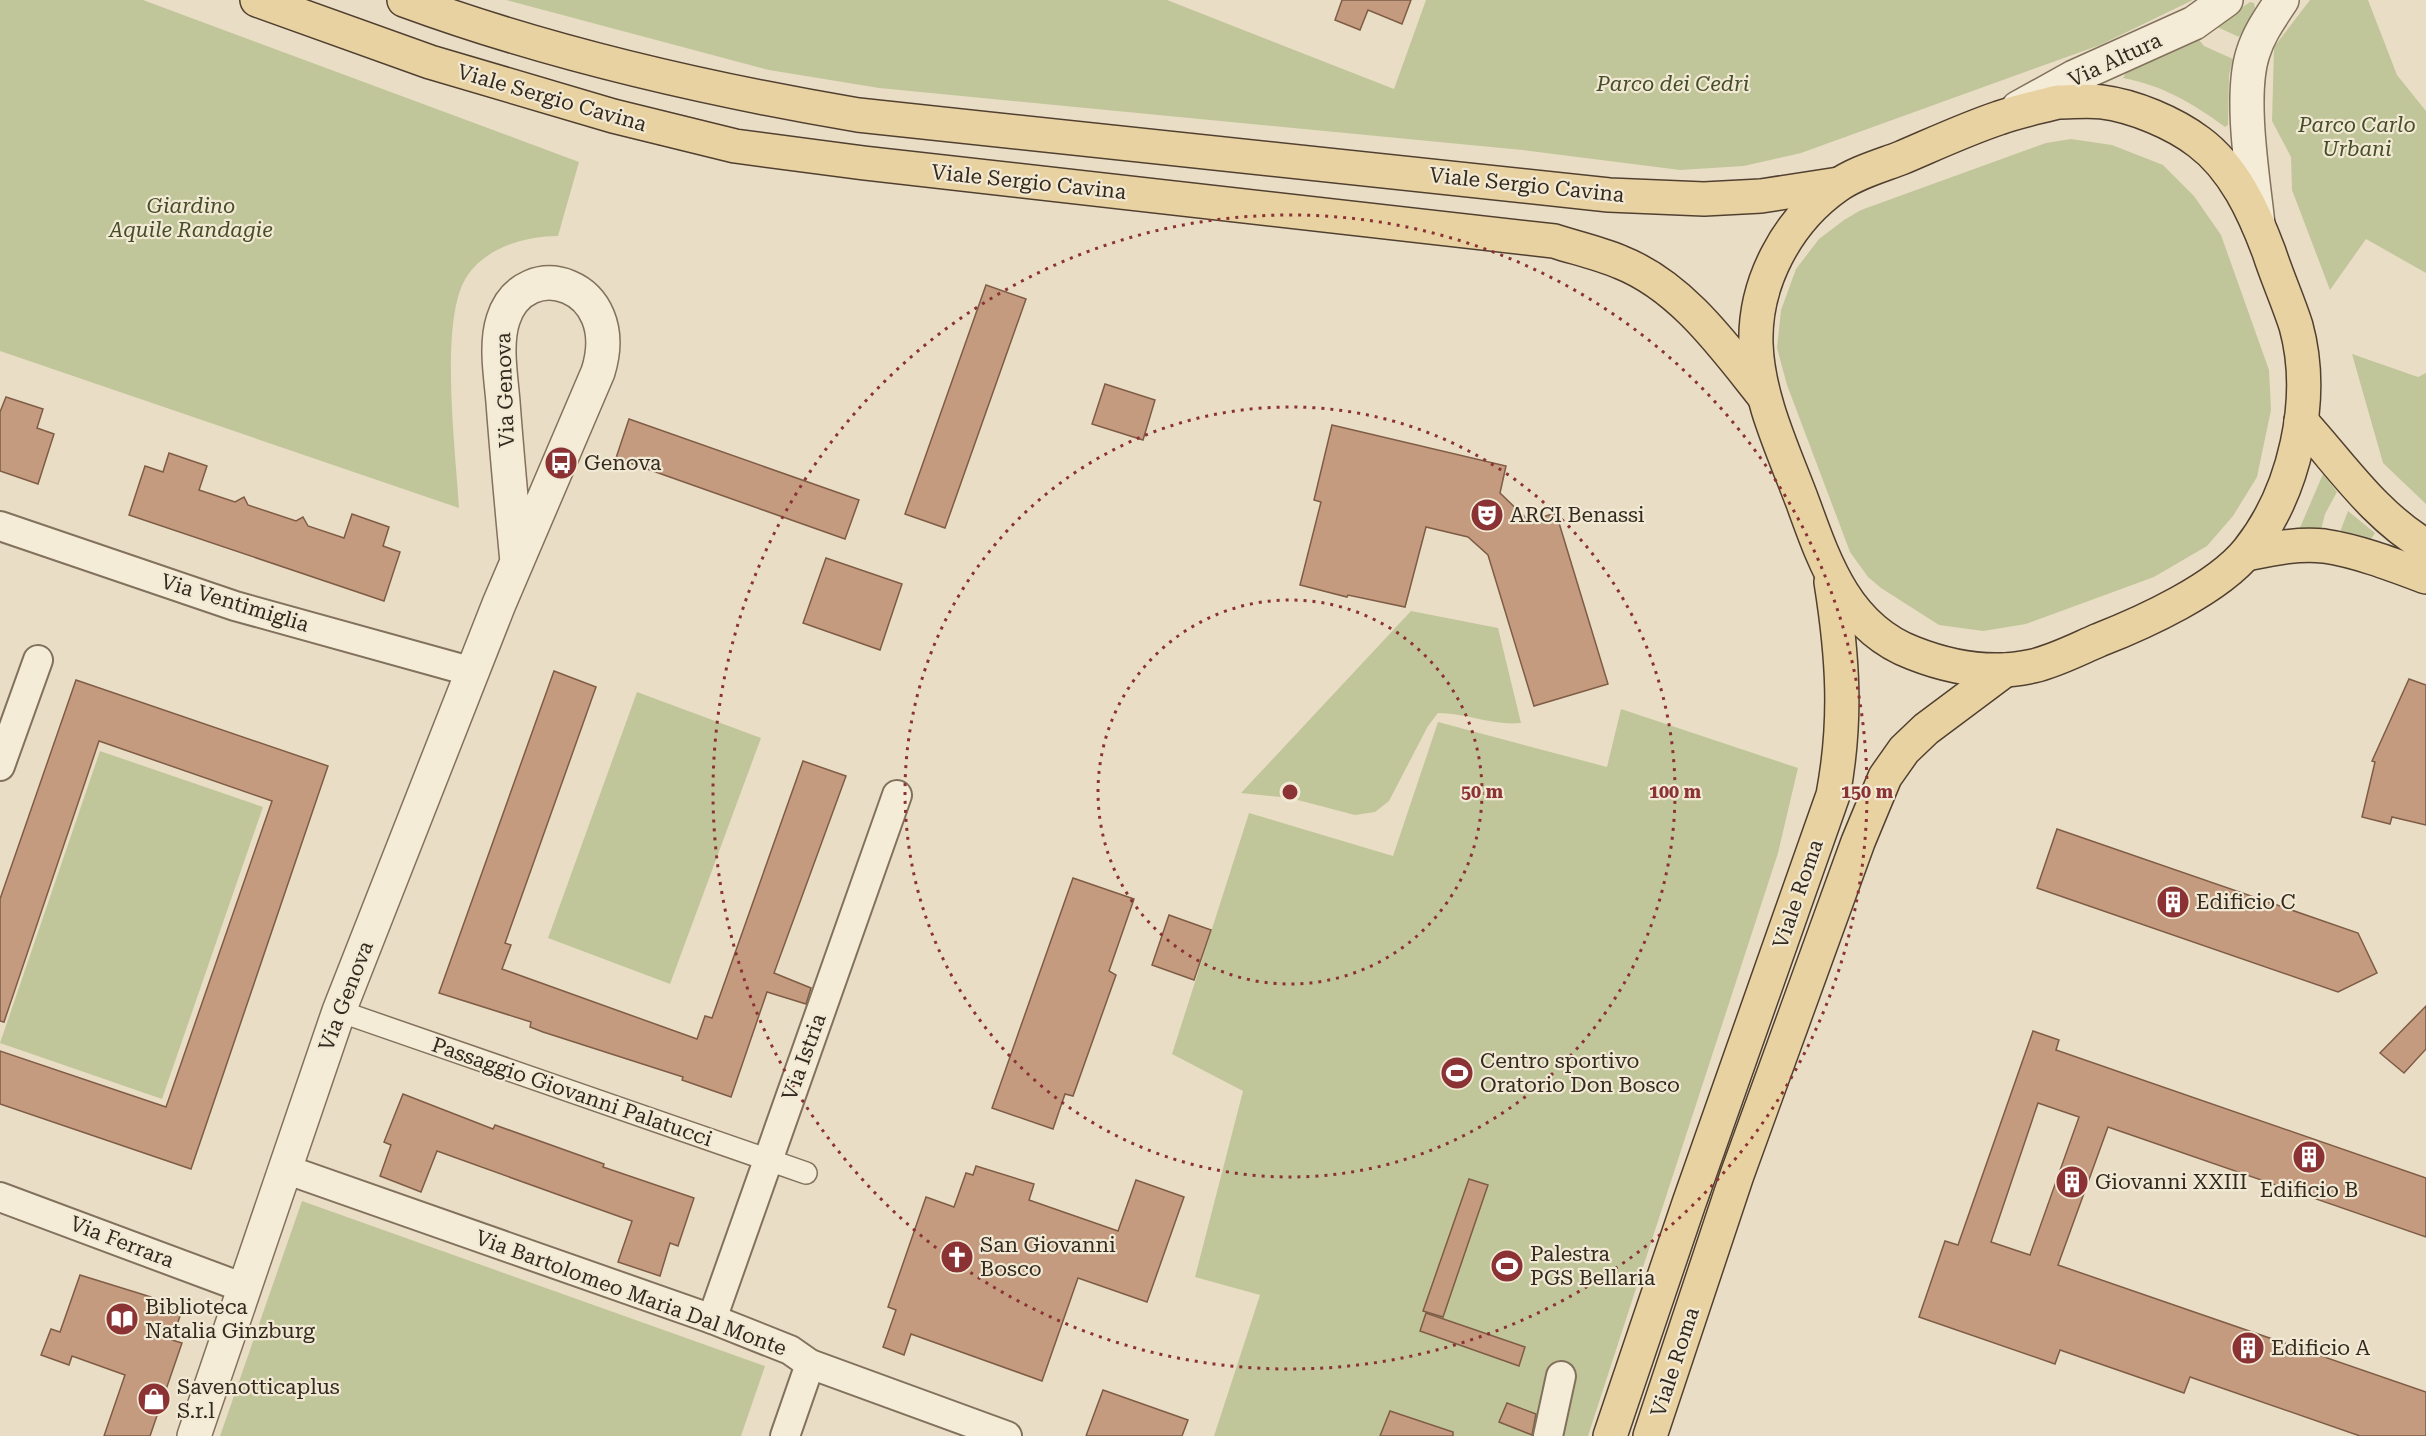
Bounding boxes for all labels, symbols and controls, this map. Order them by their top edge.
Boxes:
street label: Via Altura [2064,28,2166,92]
street label: Viale Sergio Cavina [455,59,650,137]
park label: Parco dei Cedri [1596,72,1749,96]
park label: Parco Carlo Urbani [2297,113,2416,161]
street label: Viale Sergio Cavina [930,160,1128,204]
street label: Viale Sergio Cavina [1428,163,1626,207]
park label: Giardino Aquile Randagie [107,194,273,242]
street label: Via Genova [491,331,519,448]
bus stop icon: Genova [543,445,579,481]
place label: Genova [584,451,662,475]
theatre icon: ARCI Benassi [1469,497,1505,533]
place label: ARCI Benassi [1510,503,1645,527]
street label: Via Ventimiglia [158,569,313,637]
text: 50 m [1461,781,1504,802]
text: 100 m [1649,781,1702,802]
text: 150 m [1841,781,1894,802]
centre of rings [1280,782,1300,802]
street label: Viale Roma [1768,836,1828,952]
building icon: Edificio C [2155,884,2191,920]
place label: Edificio C [2196,890,2296,914]
street label: Via Genova [314,937,378,1054]
street label: Via Istria [777,1010,831,1104]
street label: Passaggio Giovanni Palatucci [429,1033,716,1151]
place label: Centro sportivo Oratorio Don Bosco [1480,1049,1680,1097]
sports icon: Centro sportivo Oratorio Don Bosco [1439,1055,1475,1091]
building icon: Edificio B [2291,1139,2327,1175]
building icon: Giovanni XXIII [2054,1164,2090,1200]
place label: Giovanni XXIII [2095,1170,2247,1194]
place label: Edificio B [2260,1178,2358,1202]
street label: Via Ferrara [67,1211,178,1273]
street label: Via Bartolomeo Maria Dal Monte [472,1225,790,1361]
place label: San Giovanni Bosco [980,1233,1116,1281]
church icon: San Giovanni Bosco [939,1239,975,1275]
place label: Palestra PGS Bellaria [1530,1242,1656,1290]
sports icon: Palestra PGS Bellaria [1489,1248,1525,1284]
place label: Biblioteca Natalia Ginzburg [145,1295,315,1343]
library icon: Biblioteca Natalia Ginzburg [104,1301,140,1337]
street label: Viale Roma [1646,1304,1704,1420]
building icon: Edificio A [2230,1330,2266,1366]
place label: Edificio A [2271,1336,2371,1360]
place label: Savenotticaplus S.r.l [177,1375,340,1423]
shop icon: Savenotticaplus S.r.l [136,1381,172,1417]

